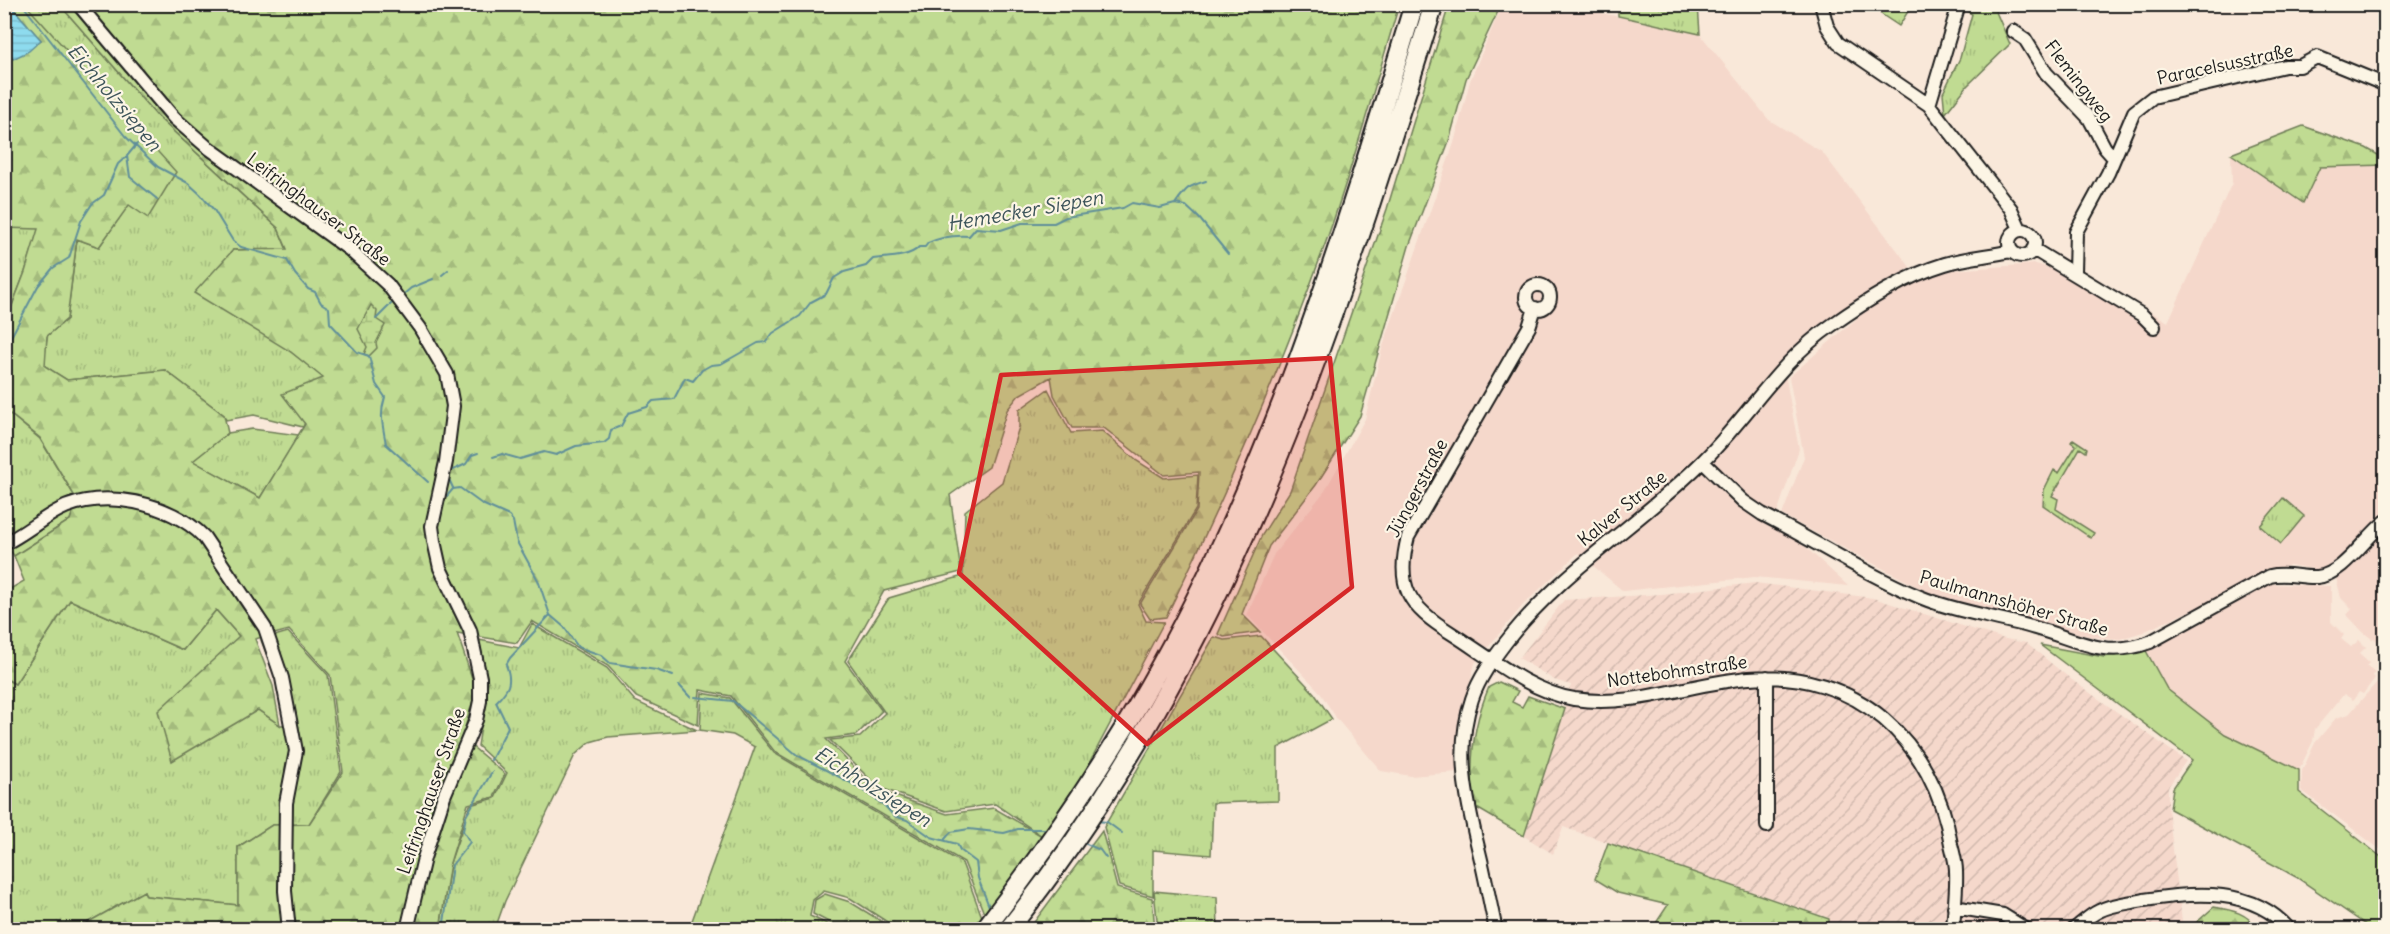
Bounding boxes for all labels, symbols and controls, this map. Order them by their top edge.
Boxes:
street label: Flemingweg [2040,35,2118,127]
water label: Eichholzsiepen [63,38,168,156]
street label: Paracelsusstraße [2155,38,2295,90]
street label: Leifringhauser Straße [243,147,395,271]
water label: Hemecker Siepen [945,184,1105,236]
street label: Jüngerstraße [1381,435,1453,541]
street label: Kalver Straße [1573,465,1671,551]
street label: Paulmannshöher Straße [1917,565,2111,641]
street label: Nottebohmstraße [1605,650,1749,692]
street label: Leifringhauser Straße [392,705,470,877]
water label: Eichholzsiepen [810,740,936,832]

